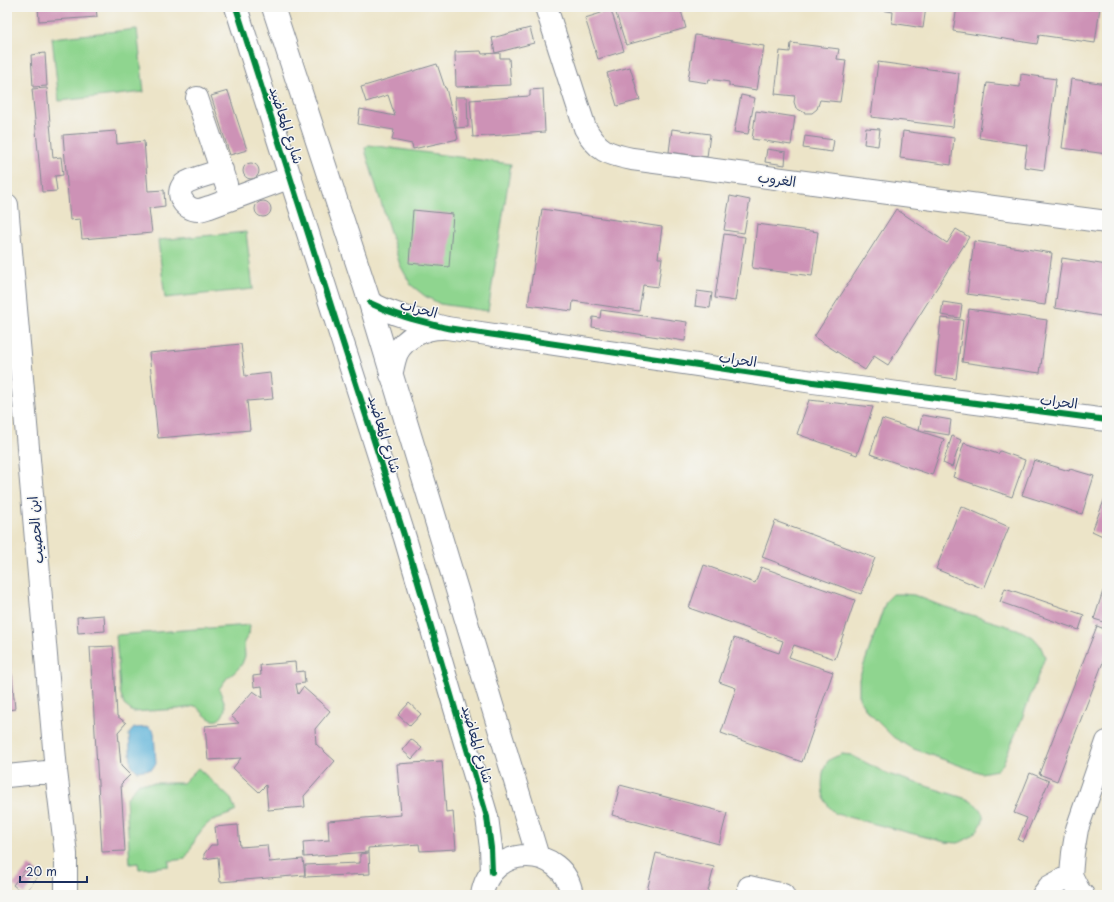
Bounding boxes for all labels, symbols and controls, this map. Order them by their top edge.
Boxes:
street label: شارع المعاضيد [265,83,309,167]
street label: الغروب [757,166,797,192]
street label: الحراب [398,293,440,323]
street label: الحراب [718,346,758,372]
street label: الحراب [1039,388,1079,414]
street label: شارع المعاضيد [363,392,407,476]
street label: ابن الحصيب [22,495,48,565]
street label: شارع المعاضيد [457,702,499,786]
scale bar [20,858,87,884]
text: 20 m [26,862,57,880]

